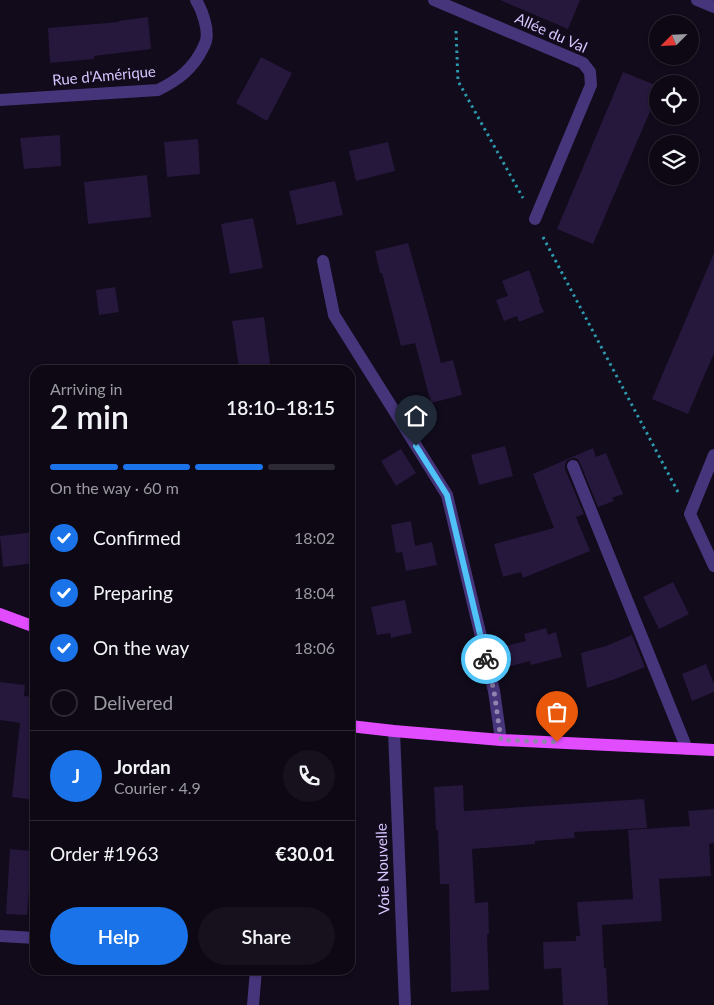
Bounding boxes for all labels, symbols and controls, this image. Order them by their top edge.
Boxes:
street label: Allée du Val [513,8,590,56]
north arrow [649,15,699,65]
map controls [649,15,699,185]
street label: Rue d'Amérique [51,62,157,88]
button: locate [649,75,699,125]
button: layers [649,135,699,185]
text: Arriving in [50,379,123,398]
pin [395,395,437,446]
text: 18:10–18:15 [226,396,335,419]
text: 2 min [50,397,129,436]
icon: home [402,402,430,430]
text: On the way · 60 m [50,478,179,497]
icon: check [50,524,78,552]
text: Confirmed [93,526,181,549]
text: 18:02 [294,528,335,547]
icon: check [50,579,78,607]
text: Preparing [93,581,173,604]
text: 18:04 [294,583,335,602]
icon: check [50,634,78,662]
courier [461,634,511,684]
text: On the way [93,636,189,659]
text: 18:06 [294,638,335,657]
icon: bike [472,645,500,673]
text: Delivered [93,691,173,714]
pin [536,691,578,742]
icon: bag [543,698,571,726]
button: phone [283,750,335,802]
text: Jordan [114,755,171,778]
text: J [72,764,80,787]
text: Courier · 4.9 [114,778,201,797]
street label: Voie Nouvelle [371,823,393,915]
text: Order #1963 [50,842,159,865]
text: €30.01 [275,842,335,865]
button: Help [50,907,188,965]
button: Share [198,907,335,965]

